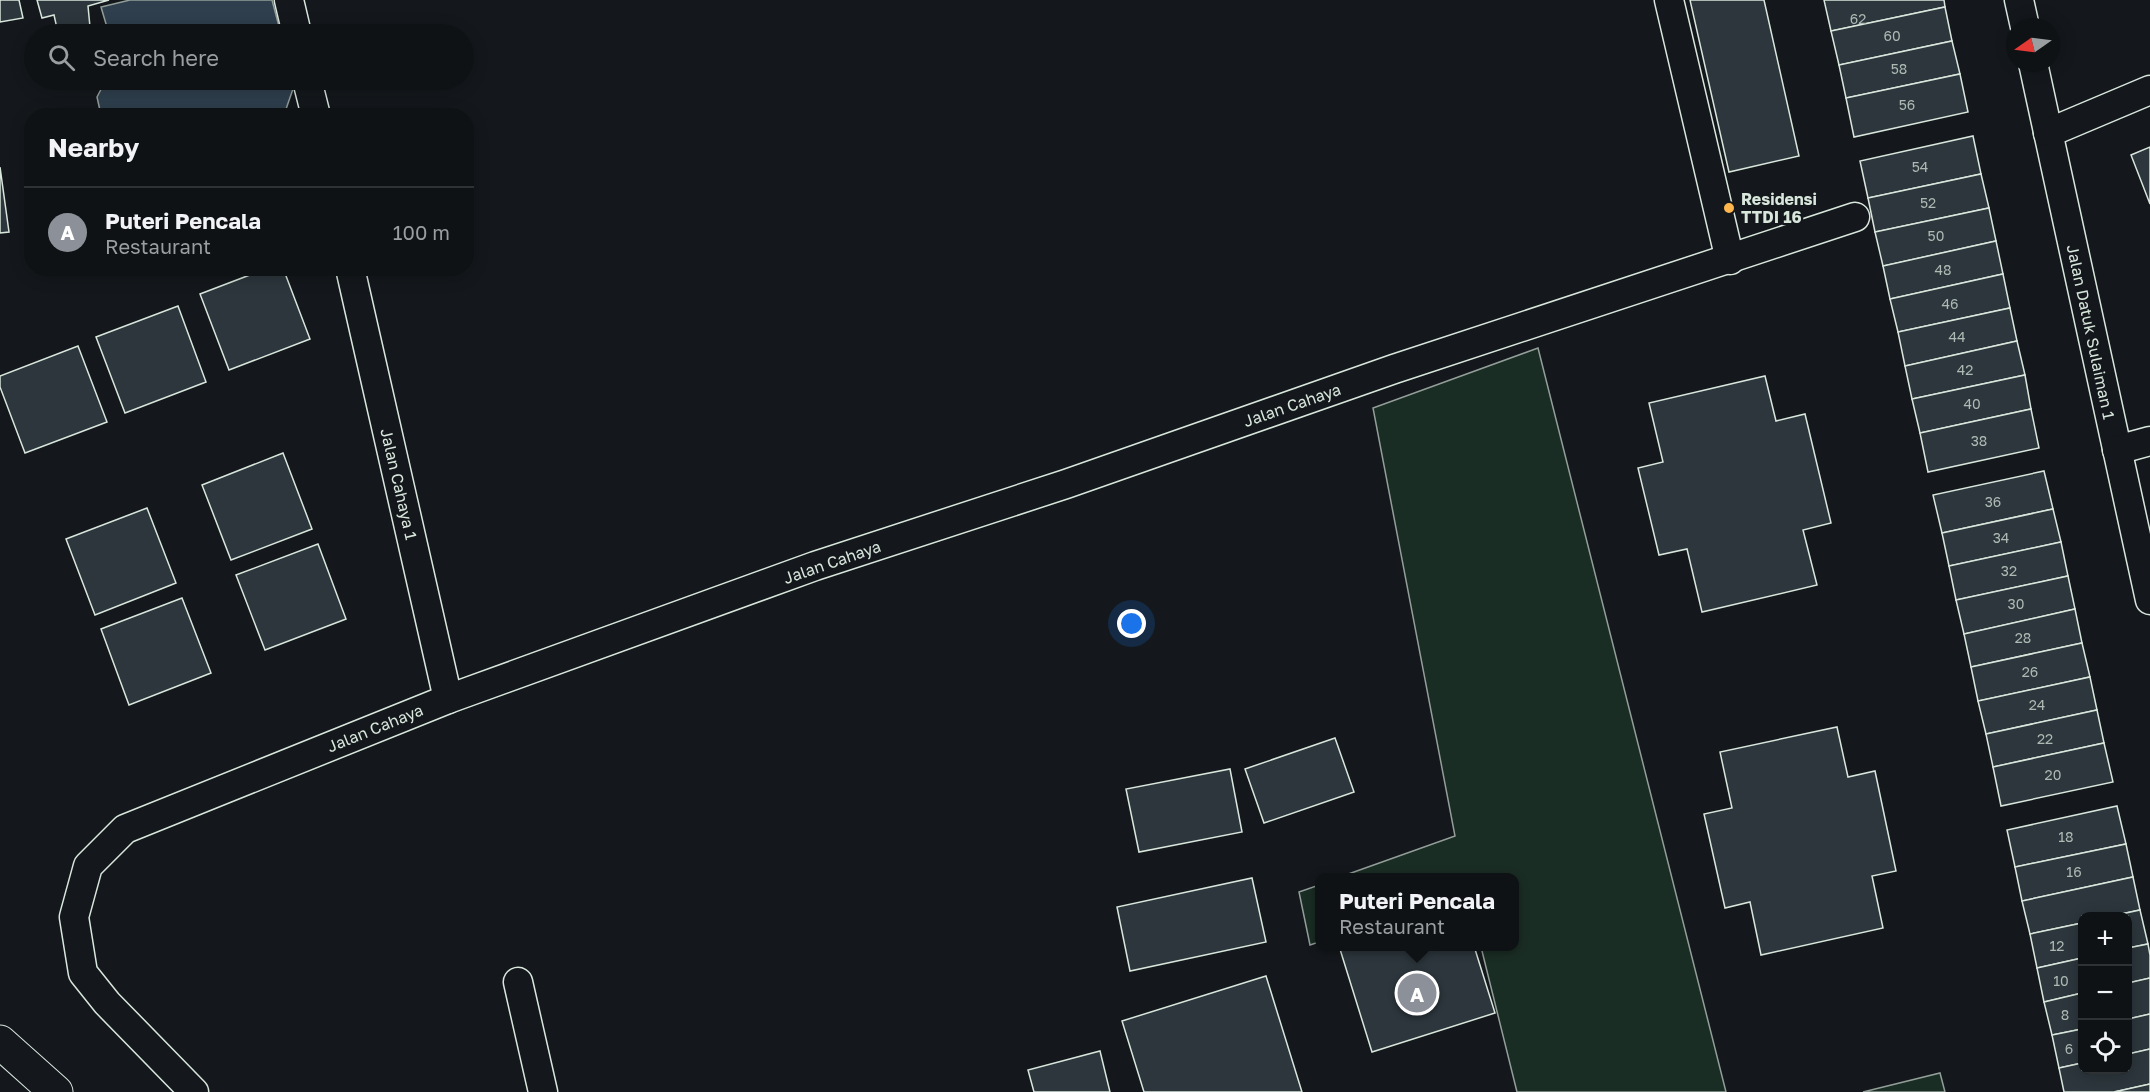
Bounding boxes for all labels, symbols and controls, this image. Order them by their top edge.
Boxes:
house number: 62 [1850,10,1866,27]
north arrow [2006,18,2060,72]
search box [24,24,474,90]
house number: 60 [1883,27,1901,44]
icon: search [45,41,78,74]
text: Search here [93,44,219,71]
house number: 58 [1891,60,1907,77]
house number: 56 [1899,96,1915,113]
text: Nearby [48,132,139,163]
house number: 54 [1912,158,1928,175]
place label: Residensi TTDI 16 [1741,189,1817,227]
house number: 52 [1920,194,1936,211]
marker: Residensi TTDI 16 [1722,201,1736,215]
text: Puteri Pencala [105,207,261,234]
text: A [60,220,75,244]
text: 100 m [393,220,450,244]
house number: 50 [1928,227,1944,244]
text: Restaurant [105,234,211,258]
street label: Jalan Datuk Sulaiman 1 [2063,243,2119,422]
house number: 48 [1934,261,1952,278]
house number: 46 [1941,295,1959,312]
house number: 44 [1948,328,1966,345]
house number: 42 [1957,361,1973,378]
street label: Jalan Cahaya [1241,379,1343,431]
house number: 40 [1963,395,1981,412]
street label: Jalan Cahaya 1 [376,426,422,542]
house number: 38 [1971,432,1987,449]
house number: 36 [1985,493,2001,510]
house number: 34 [1993,529,2009,546]
street label: Jalan Cahaya [781,536,883,588]
house number: 32 [2001,562,2017,579]
house number: 30 [2008,595,2024,612]
your location [1117,609,1146,638]
house number: 28 [2015,629,2031,646]
house number: 26 [2022,663,2038,680]
house number: 24 [2029,696,2045,713]
street label: Jalan Cahaya [324,700,426,756]
house number: 22 [2037,730,2053,747]
house number: 20 [2045,766,2061,783]
house number: 18 [2058,828,2074,845]
house number: 16 [2066,863,2082,880]
popup [1315,873,1519,951]
text: Puteri Pencala [1339,887,1495,914]
map controls [2078,912,2132,1074]
button: + [2078,912,2132,966]
text: Restaurant [1339,914,1445,938]
house number: 12 [2050,937,2064,954]
button: − [2078,966,2132,1020]
pin: A [1398,970,1436,1016]
house number: 10 [2053,972,2069,989]
house number: 8 [2061,1006,2069,1023]
button: locate [2078,1020,2132,1074]
house number: 6 [2065,1040,2073,1057]

